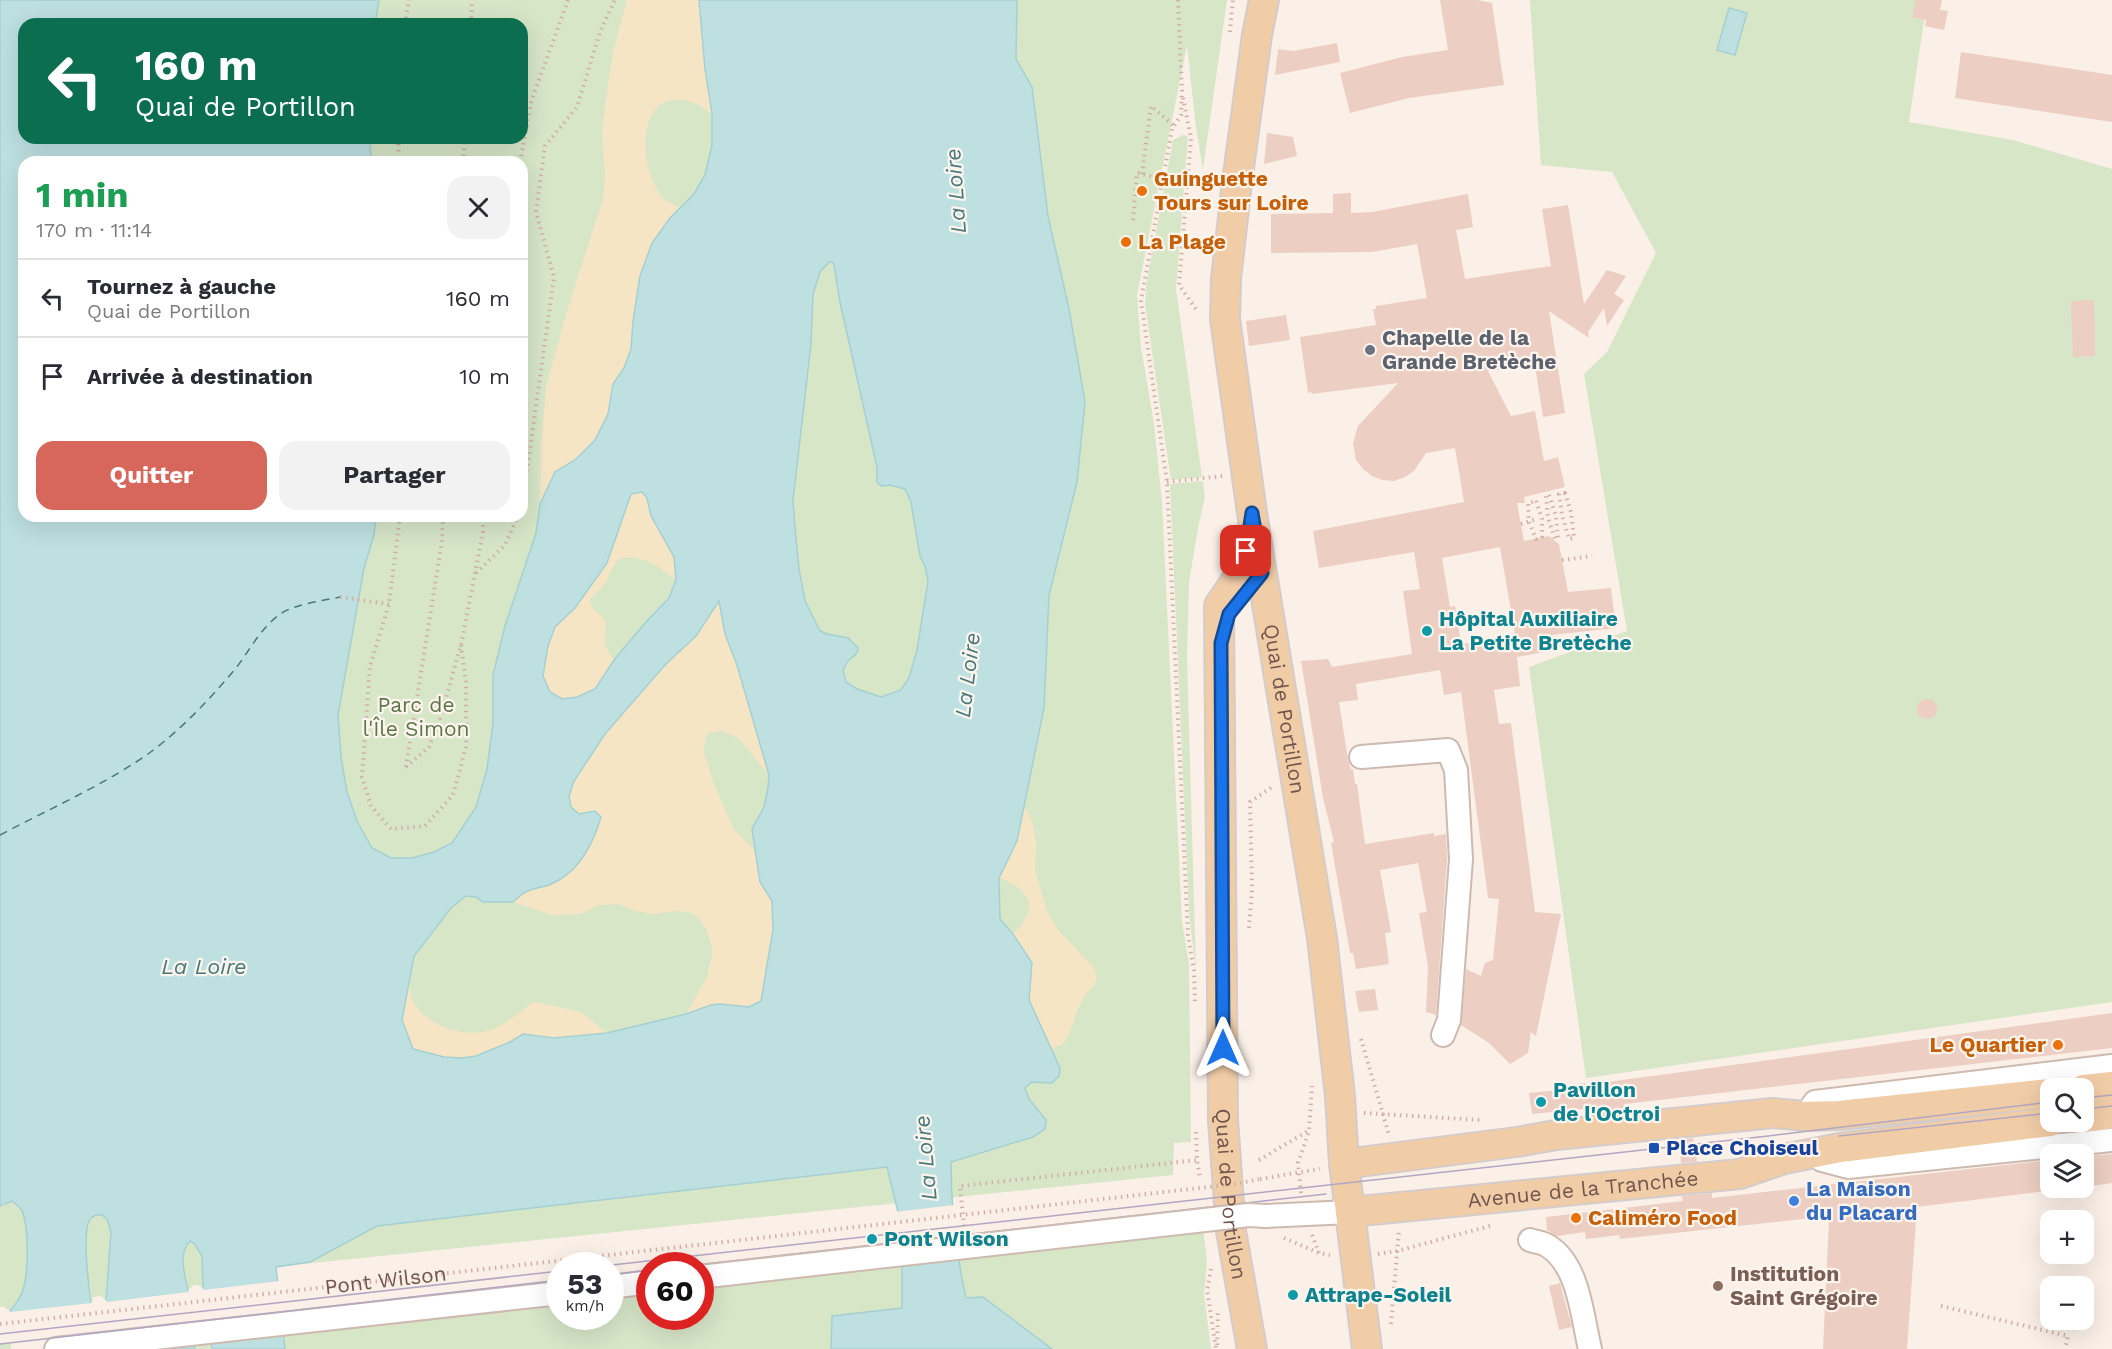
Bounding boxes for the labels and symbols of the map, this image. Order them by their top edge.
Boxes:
water label: La Loire [940,148,971,234]
place label: Guinguette Tours sur Loire [1154,166,1309,215]
marker: Guinguette Tours sur Loire [1135,184,1149,198]
place label: La Plage [1138,229,1226,254]
marker: La Plage [1119,235,1133,249]
place label: Chapelle de la Grande Bretèche [1382,325,1556,374]
marker: Chapelle de la Grande Bretèche [1363,343,1377,357]
pin [1220,525,1271,576]
place label: Hôpital Auxiliaire La Petite Bretèche [1439,606,1632,655]
street label: Quai de Portillon [1258,622,1311,796]
marker: Hôpital Auxiliaire La Petite Bretèche [1420,624,1434,638]
water label: La Loire [950,631,985,719]
park label: Parc de l'Île Simon [362,692,470,741]
water label: La Loire [161,954,247,979]
position arrow [1191,1016,1255,1080]
place label: Le Quartier [1929,1032,2046,1057]
marker: Le Quartier [2051,1038,2065,1052]
place label: Pavillon de l'Octroi [1553,1077,1660,1126]
marker: Pavillon de l'Octroi [1534,1095,1548,1109]
street label: Quai de Portillon [1211,1108,1252,1281]
water label: La Loire [909,1114,942,1202]
place label: Place Choiseul [1666,1135,1819,1160]
marker: Place Choiseul [1647,1141,1661,1155]
street label: Avenue de la Tranchée [1466,1165,1699,1212]
place label: La Maison du Placard [1806,1176,1917,1225]
marker: La Maison du Placard [1787,1194,1801,1208]
place label: Caliméro Food [1588,1205,1737,1230]
marker: Caliméro Food [1569,1211,1583,1225]
place label: Pont Wilson [884,1226,1009,1251]
marker: Pont Wilson [865,1232,879,1246]
speed limit sign: 60 [636,1252,714,1330]
street label: Pont Wilson [323,1260,448,1299]
place label: Institution Saint Grégoire [1730,1261,1878,1310]
marker: Institution Saint Grégoire [1711,1279,1725,1293]
place label: Attrape-Soleil [1305,1282,1452,1307]
marker: Attrape-Soleil [1286,1288,1300,1302]

